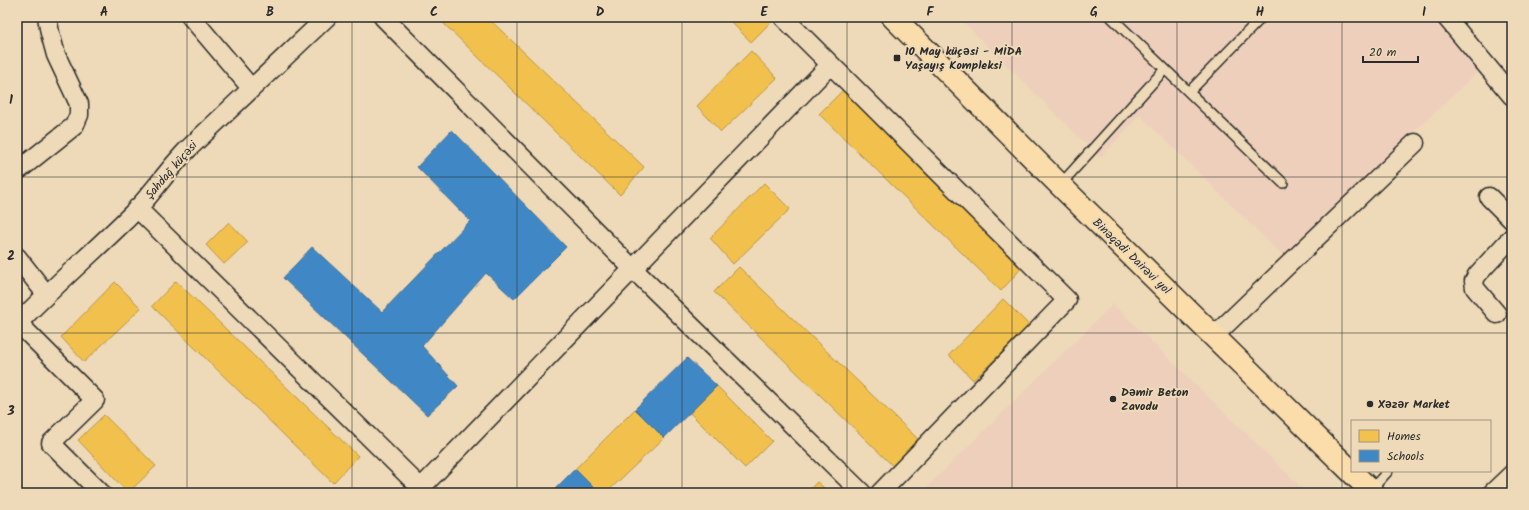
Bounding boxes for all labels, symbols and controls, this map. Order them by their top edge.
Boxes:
text: A [100,2,108,23]
text: B [266,2,274,23]
text: C [430,2,438,23]
text: D [596,2,605,23]
text: E [760,2,768,23]
text: F [926,2,934,23]
text: G [1090,2,1098,23]
text: H [1256,2,1265,23]
text: I [1422,2,1426,23]
scale bar [1363,38,1418,64]
place label: 10 May küçəsi - MİDA Yaşayış Kompleksi [905,42,1023,75]
text: 20 m [1369,43,1397,62]
marker: 10 May küçəsi - MİDA Yaşayış Kompleksi [892,53,902,63]
text: 1 [9,90,13,111]
street label: Şahdağ küçəsi [141,136,203,204]
street label: Binəqədi Dairəvi yol [1088,214,1175,299]
text: 2 [7,246,15,267]
place label: Dəmir Beton Zavodu [1121,383,1189,416]
marker: Dəmir Beton Zavodu [1108,394,1118,404]
place label: Xəzər Market [1377,395,1450,414]
marker: Xəzər Market [1365,399,1375,409]
text: 3 [6,401,15,422]
legend [1351,420,1491,472]
text: Homes [1387,427,1421,446]
text: Schools [1387,447,1424,466]

